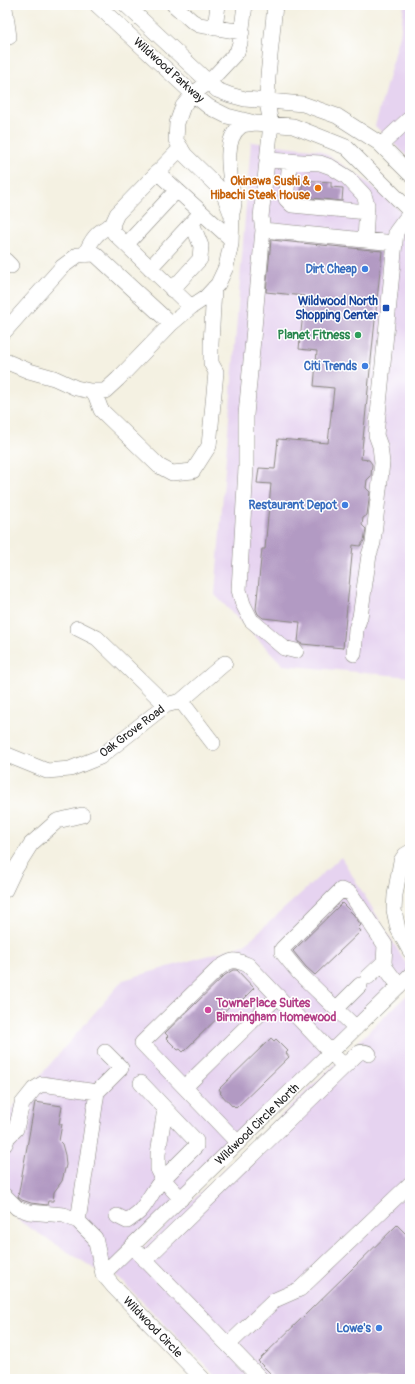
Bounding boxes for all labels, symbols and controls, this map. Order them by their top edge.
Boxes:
street label: Wildwood Parkway [130,35,207,106]
place label: Okinawa Sushi & Hibachi Steak House [210,174,311,203]
marker: Okinawa Sushi & Hibachi Steak House [313,183,323,193]
place label: Dirt Cheap [305,262,357,277]
marker: Dirt Cheap [360,264,370,274]
place label: Wildwood North Shopping Center [295,294,379,323]
marker: Wildwood North Shopping Center [381,303,391,313]
place label: Planet Fitness [278,328,351,343]
marker: Planet Fitness [353,330,363,340]
place label: Citi Trends [304,359,358,374]
marker: Citi Trends [360,361,370,371]
place label: Restaurant Depot [249,498,338,513]
marker: Restaurant Depot [340,500,350,510]
street label: Oak Grove Road [97,702,168,761]
place label: TownePlace Suites Birmingham Homewood [215,996,337,1025]
marker: TownePlace Suites Birmingham Homewood [203,1005,213,1015]
street label: Wildwood Circle North [212,1080,303,1168]
street label: Wildwood Circle [120,1294,186,1361]
place label: Lowe's [336,1321,372,1336]
marker: Lowe's [374,1323,384,1333]

